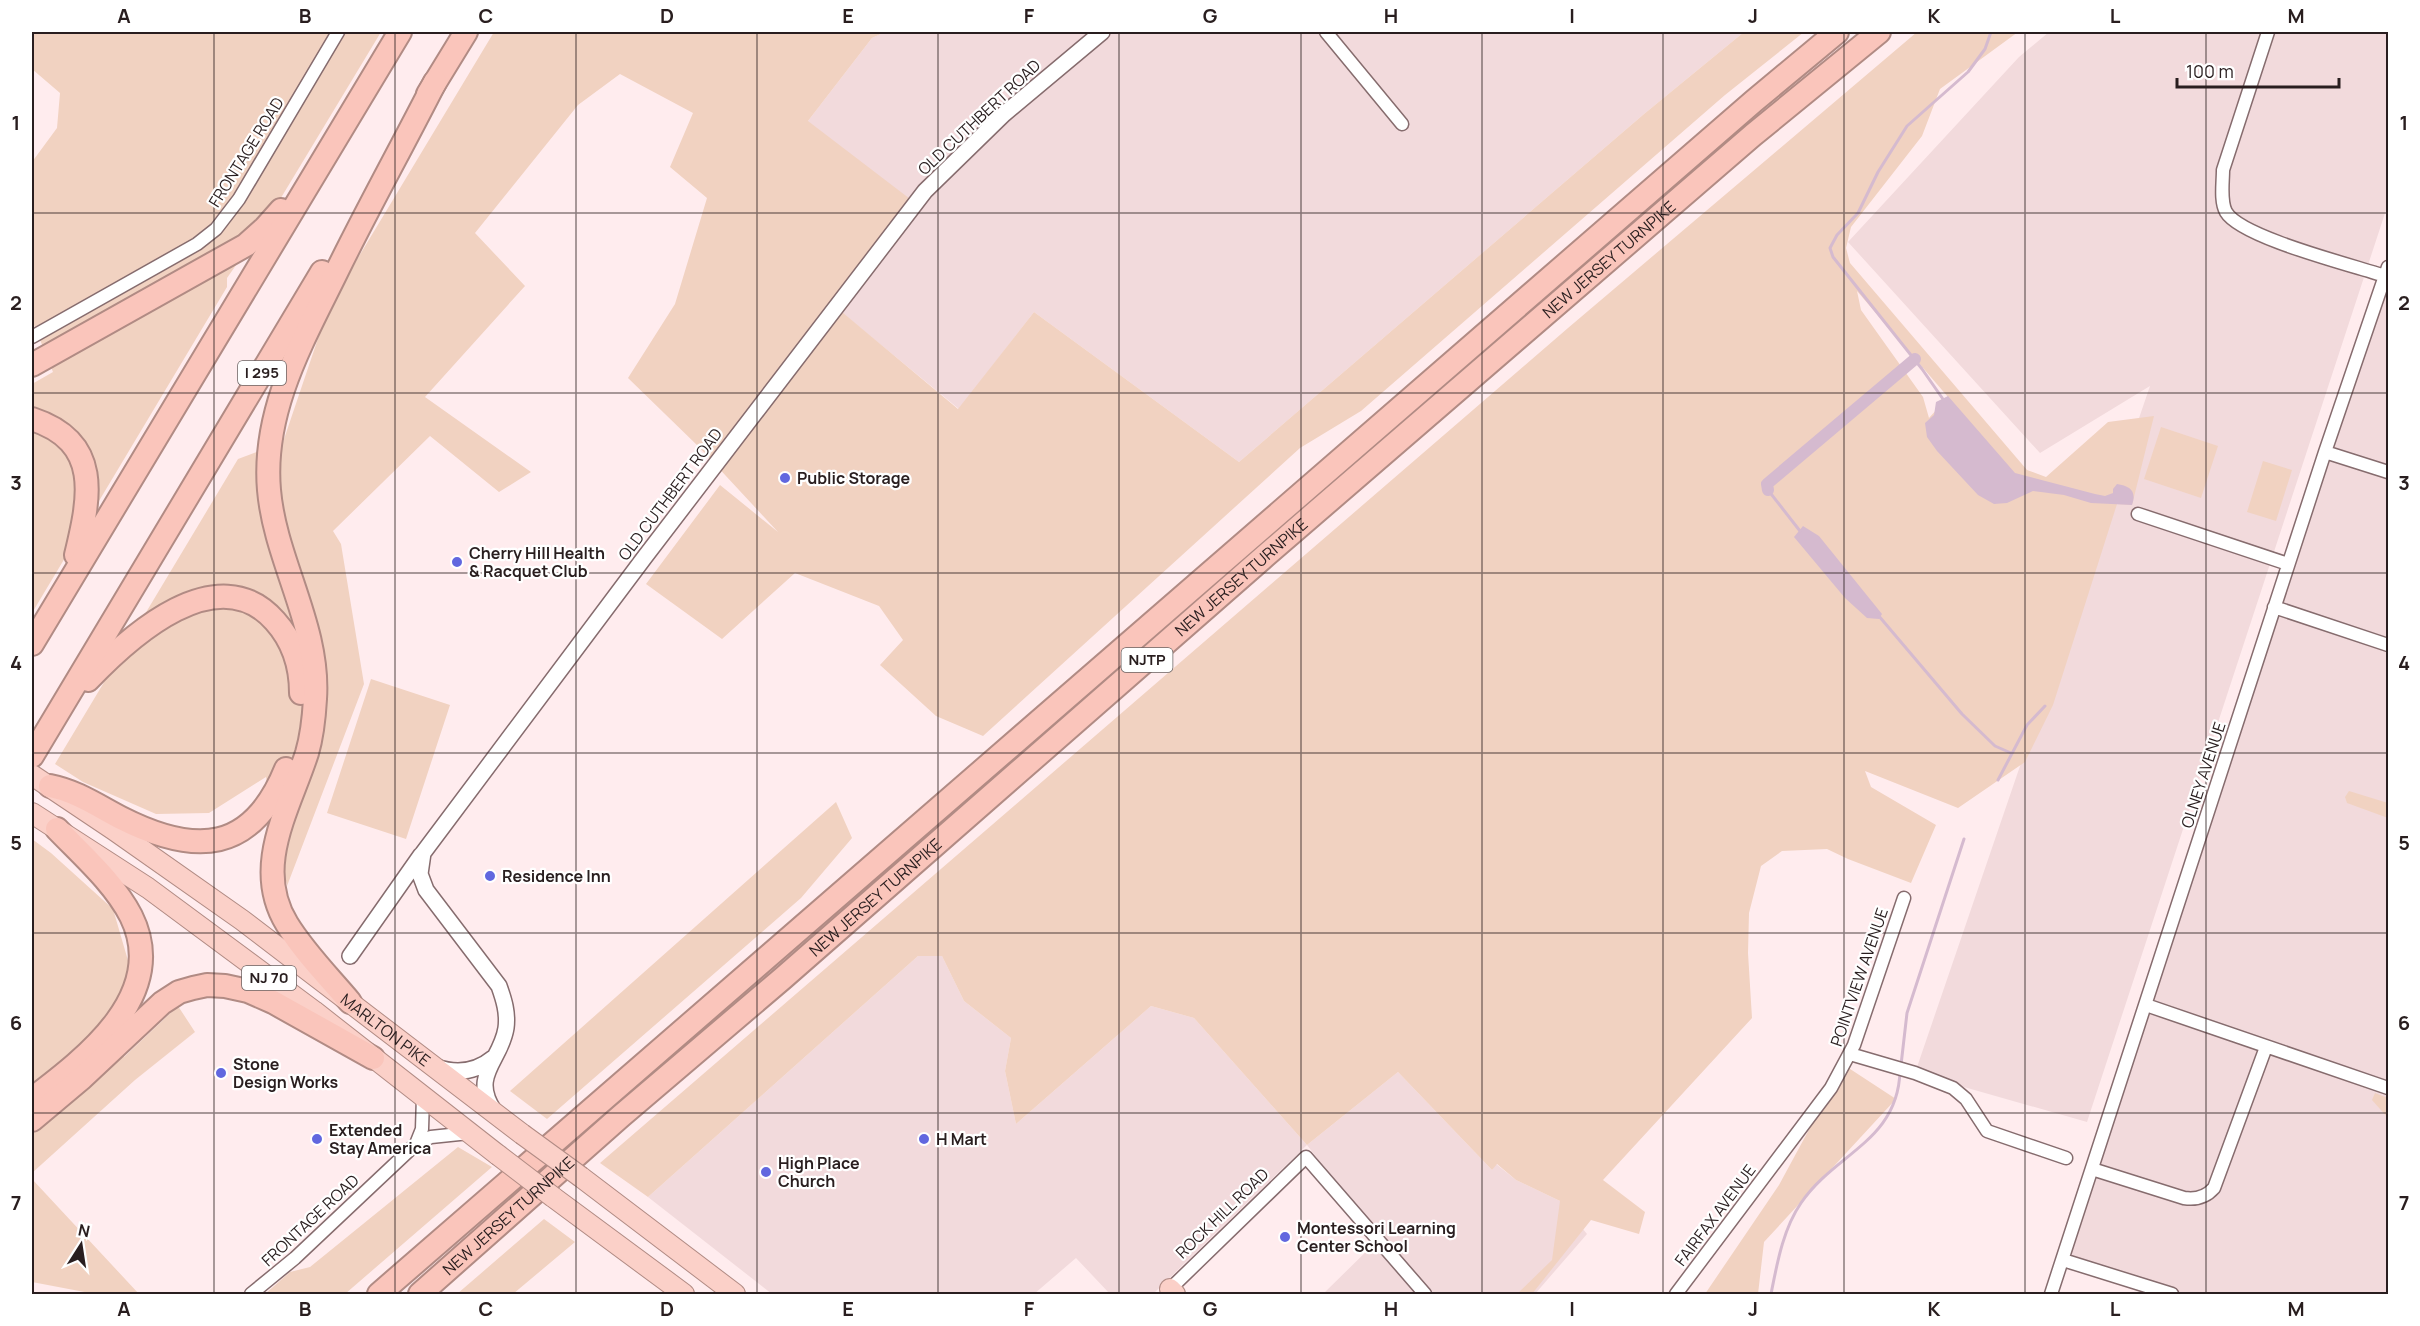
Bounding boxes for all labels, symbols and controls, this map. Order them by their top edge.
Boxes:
text: A [117,2,131,29]
text: B [299,2,312,29]
text: C [479,2,493,29]
text: D [660,2,674,29]
text: E [842,2,854,29]
text: F [1024,2,1035,29]
text: G [1203,2,1218,29]
text: H [1384,2,1398,29]
text: I [1569,2,1575,29]
text: J [1748,2,1758,29]
text: K [1928,2,1941,29]
text: L [2110,2,2121,29]
text: M [2287,2,2305,29]
scale bar [2177,51,2339,89]
street label: OLD CUTHBERT ROAD [913,54,1045,180]
text: 100 m [2186,59,2234,83]
street label: FRONTAGE ROAD [203,93,289,211]
text: 1 [12,109,20,136]
text: 1 [2400,109,2408,136]
street label: NEW JERSEY TURNPIKE [1538,196,1680,323]
text: 2 [10,289,22,316]
text: 2 [2398,289,2410,316]
road number: I 295 [238,361,286,385]
street label: OLD CUTHBERT ROAD [613,423,727,565]
place label: Public Storage [797,467,911,489]
text: 3 [10,469,22,496]
text: 3 [2398,469,2410,496]
marker: Public Storage [778,471,792,485]
street label: NEW JERSEY TURNPIKE [1170,513,1312,641]
place label: Cherry Hill Health & Racquet Club [469,542,605,582]
marker: Cherry Hill Health & Racquet Club [450,555,464,569]
road number: NJTP [1122,648,1172,672]
text: 4 [10,649,22,676]
text: 4 [2398,649,2410,676]
street label: OLNEY AVENUE [2175,719,2231,831]
text: 5 [10,829,22,856]
text: 5 [2398,829,2410,856]
street label: NEW JERSEY TURNPIKE [804,833,946,961]
place label: Residence Inn [502,865,611,887]
marker: Residence Inn [483,869,497,883]
street label: POINTVIEW AVENUE [1825,905,1893,1049]
road number: NJ 70 [242,966,296,990]
street label: MARLTON PIKE [336,988,435,1071]
text: 6 [10,1009,22,1036]
text: 6 [2398,1009,2410,1036]
place label: Stone Design Works [233,1053,338,1093]
marker: Stone Design Works [214,1066,228,1080]
place label: Extended Stay America [329,1119,431,1159]
place label: H Mart [936,1128,987,1150]
marker: Extended Stay America [310,1132,324,1146]
marker: H Mart [917,1132,931,1146]
street label: NEW JERSEY TURNPIKE [438,1151,579,1280]
place label: High Place Church [778,1152,860,1192]
street label: FAIRFAX AVENUE [1670,1160,1760,1270]
street label: ROCK HILL ROAD [1171,1163,1273,1263]
marker: High Place Church [759,1165,773,1179]
street label: FRONTAGE ROAD [257,1169,364,1271]
text: 7 [11,1189,21,1216]
text: 7 [2399,1189,2409,1216]
north arrow [51,1215,111,1275]
place label: Montessori Learning Center School [1297,1217,1456,1257]
text: N [76,1218,92,1242]
marker: Montessori Learning Center School [1278,1230,1292,1244]
text: A [117,1295,131,1322]
text: B [299,1295,312,1322]
text: C [479,1295,493,1322]
text: D [660,1295,674,1322]
text: E [842,1295,854,1322]
text: F [1024,1295,1035,1322]
text: G [1203,1295,1218,1322]
text: H [1384,1295,1398,1322]
text: I [1569,1295,1575,1322]
text: J [1748,1295,1758,1322]
text: K [1928,1295,1941,1322]
text: L [2110,1295,2121,1322]
text: M [2287,1295,2305,1322]

